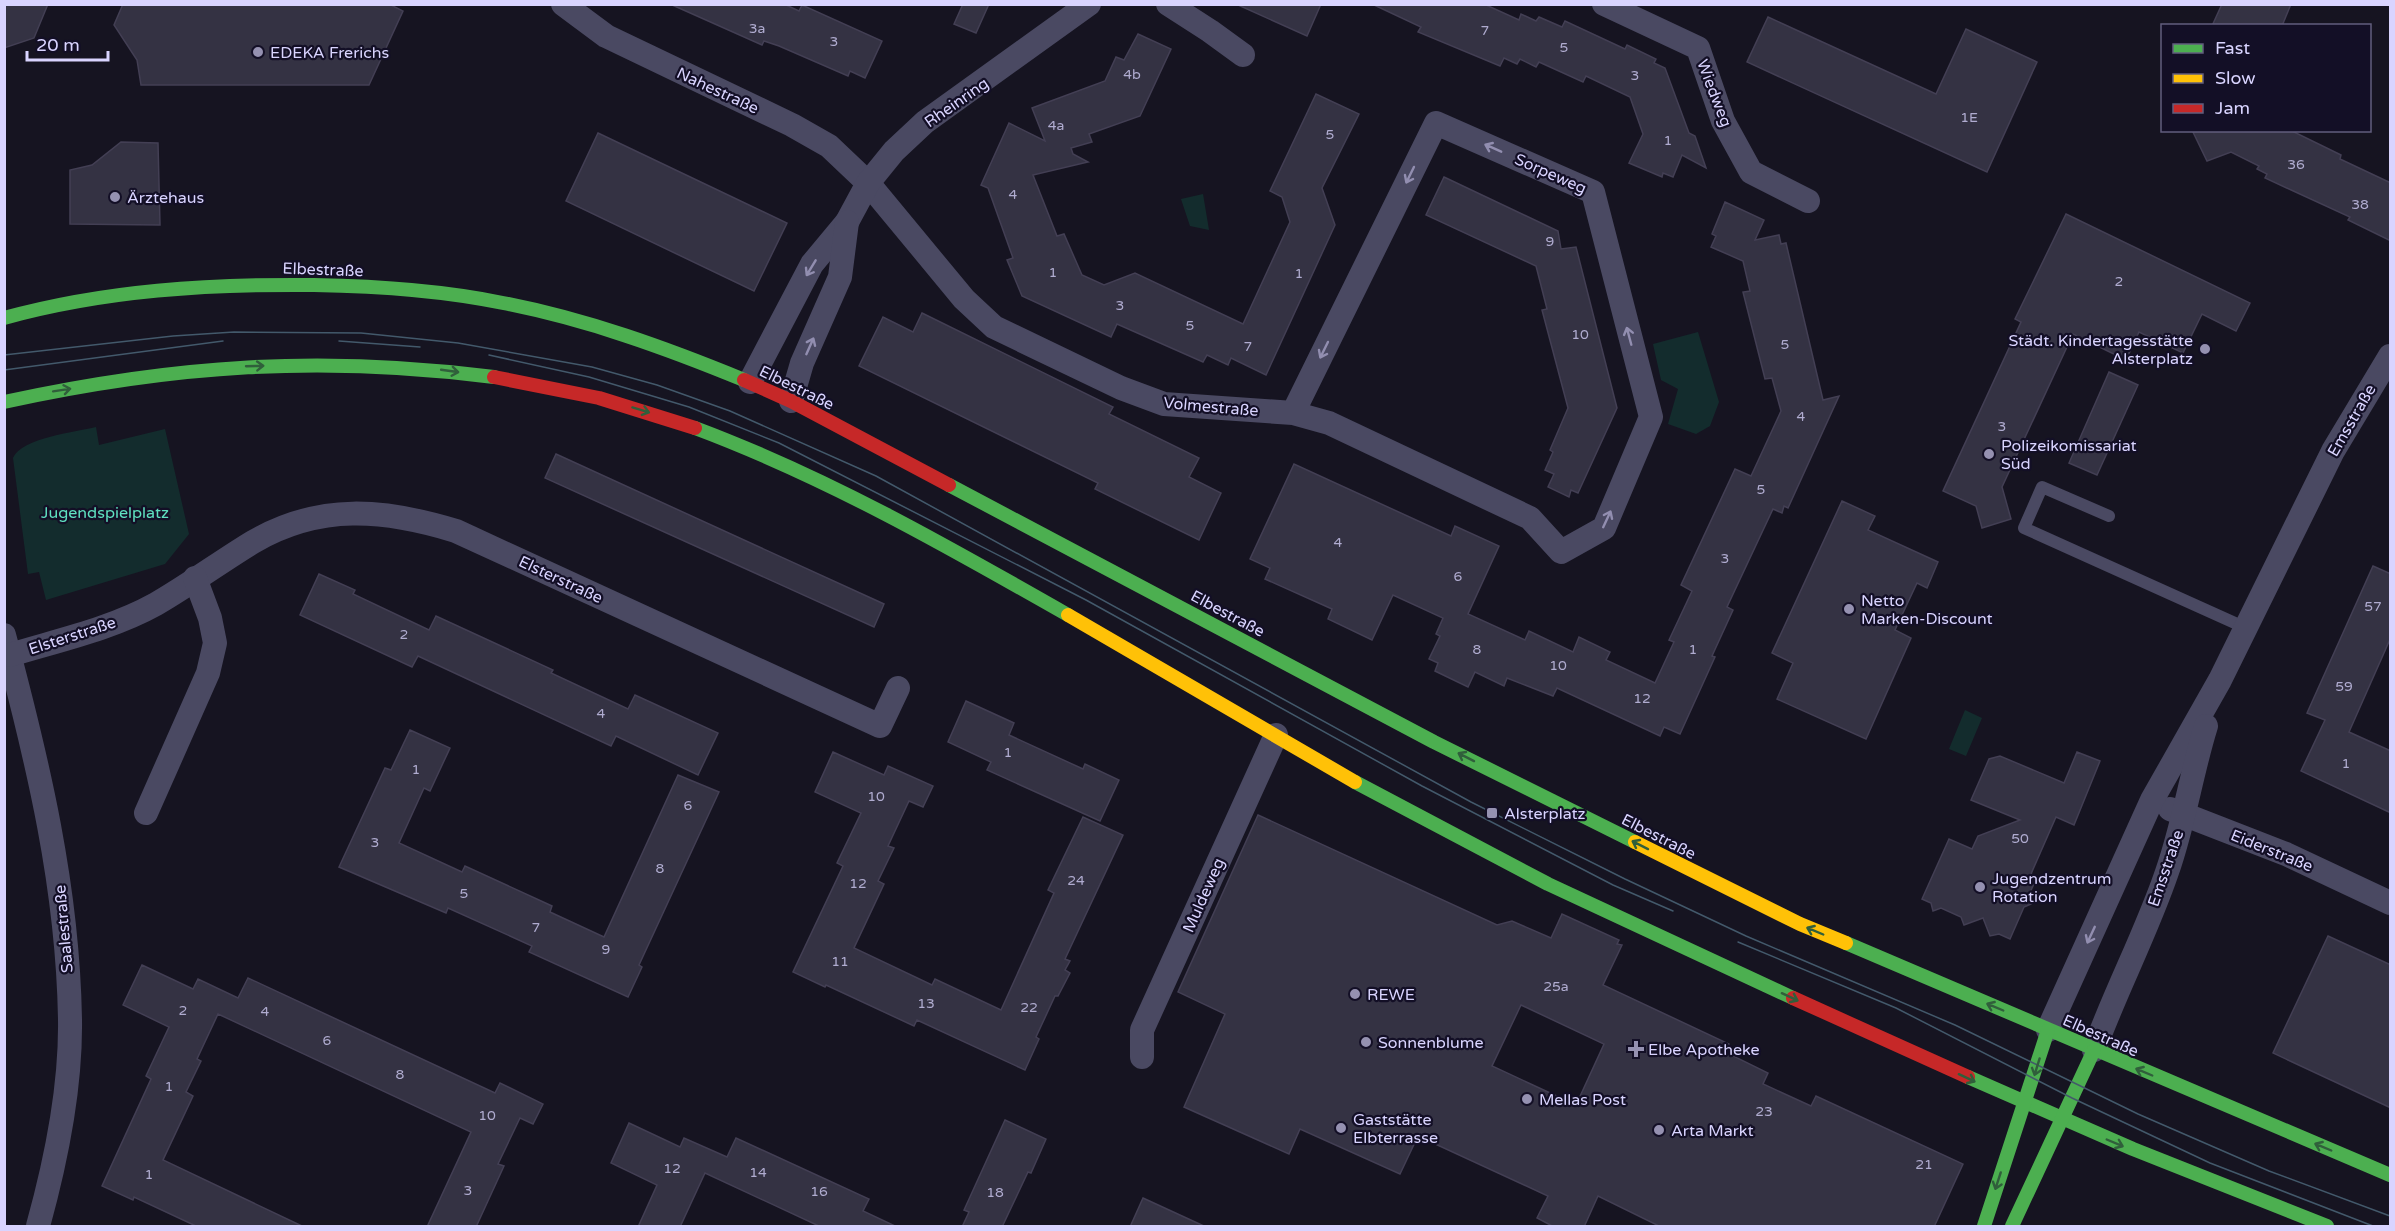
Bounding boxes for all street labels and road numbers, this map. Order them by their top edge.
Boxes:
street label: Wiedweg [1692,57,1736,130]
street label: Nahestraße [673,63,762,119]
street label: Rheinring [921,73,993,132]
street label: Sorpeweg [1512,149,1590,199]
street label: Elbestraße [282,259,364,281]
street label: Elbestraße [756,361,837,415]
street label: Emsstraße [2323,381,2381,460]
street label: Volmestraße [1163,393,1259,421]
street label: Elsterstraße [515,552,606,608]
street label: Elbestraße [1187,586,1268,642]
street label: Elsterstraße [26,612,118,659]
street label: Elbestraße [1618,810,1699,864]
street label: Eiderstraße [2227,825,2316,877]
street label: Emsstraße [2143,827,2188,909]
street label: Muldeweg [1179,855,1229,936]
street label: Saalestraße [50,884,78,974]
street label: Elbestraße [2060,1010,2142,1062]

